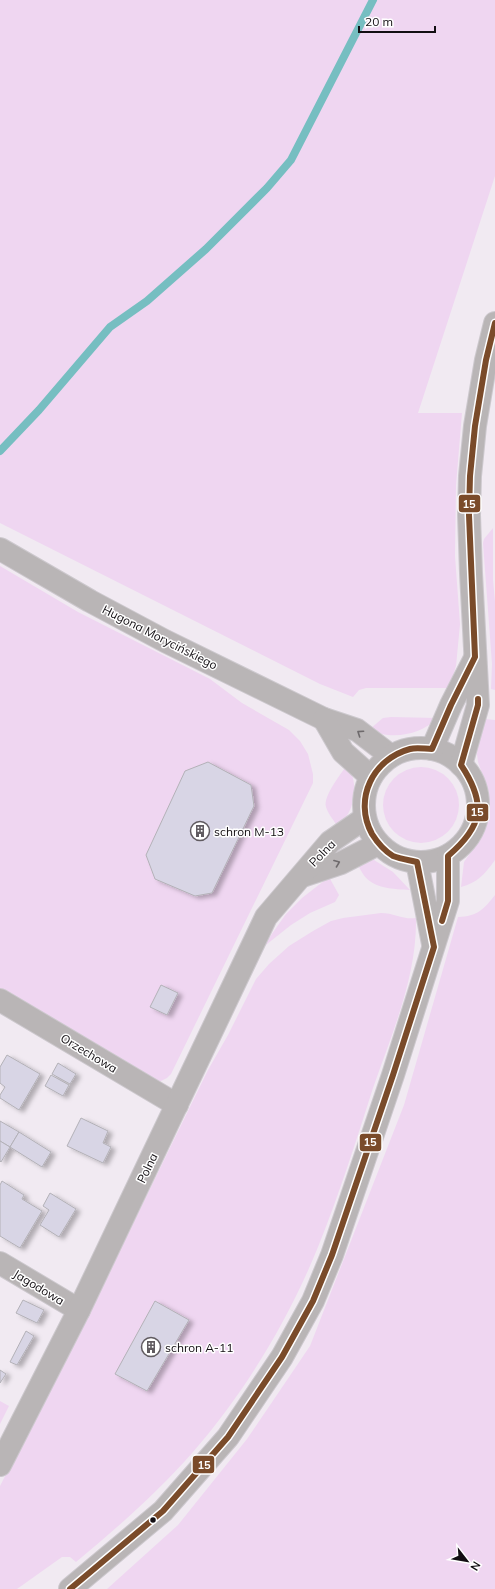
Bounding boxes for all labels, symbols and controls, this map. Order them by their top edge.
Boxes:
scale bar [359,8,435,34]
text: 20 m [365,14,393,29]
line badge: 15 [458,494,481,513]
text: 15 [462,497,476,511]
street label: Hugona Morycińskiego [100,601,220,673]
one-way arrow [358,731,365,738]
line badge: 15 [466,803,489,822]
text: 15 [470,805,484,819]
building icon: schron M-13 [189,820,211,842]
place label: schron M-13 [214,824,284,839]
street label: Polna [306,836,338,870]
one-way arrow [334,860,341,868]
street label: Orzechowa [58,1030,120,1076]
line badge: 15 [359,1133,382,1152]
text: 15 [363,1135,377,1149]
street label: Polna [133,1151,161,1185]
street label: Jagodowa [11,1266,67,1308]
building icon: schron A-11 [140,1336,162,1358]
place label: schron A-11 [165,1340,233,1355]
line badge: 15 [192,1455,215,1474]
text: 15 [197,1458,211,1472]
unlabelled marker [148,1515,158,1525]
north arrow [447,1541,487,1581]
text: N [467,1559,484,1573]

